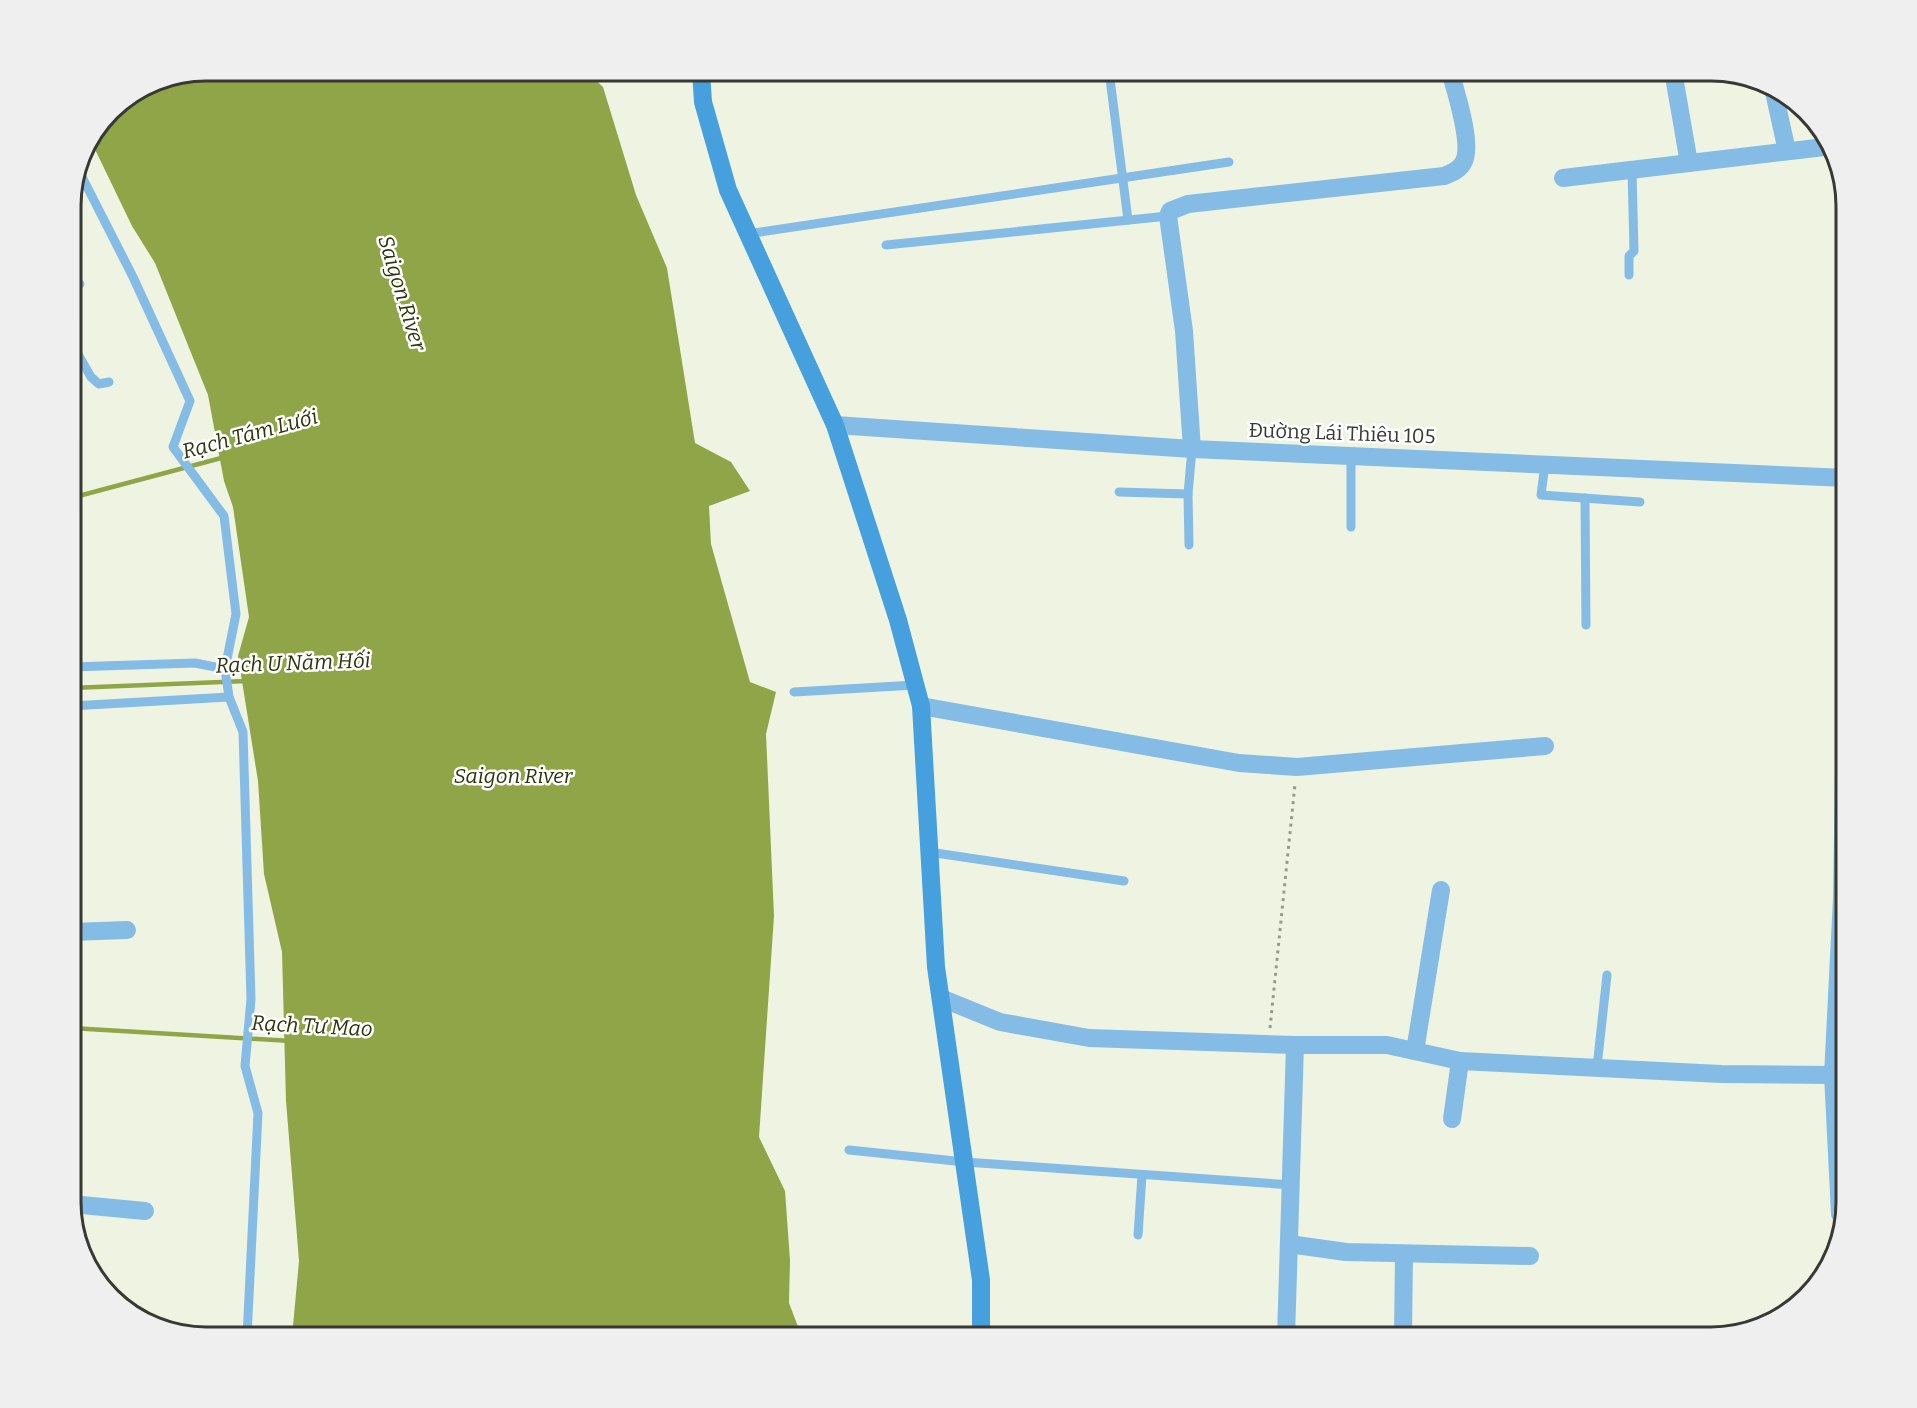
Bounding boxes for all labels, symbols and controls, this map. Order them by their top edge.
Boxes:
water label: Saigon River [372,232,432,355]
water label: Rạch Tám Lưới [179,403,321,465]
street label: Đường Lái Thiêu 105 [1248,418,1436,448]
water label: Rạch U Năm Hối [215,647,371,679]
water label: Saigon River [454,763,574,789]
water label: Rạch Tư Mao [251,1010,373,1042]

